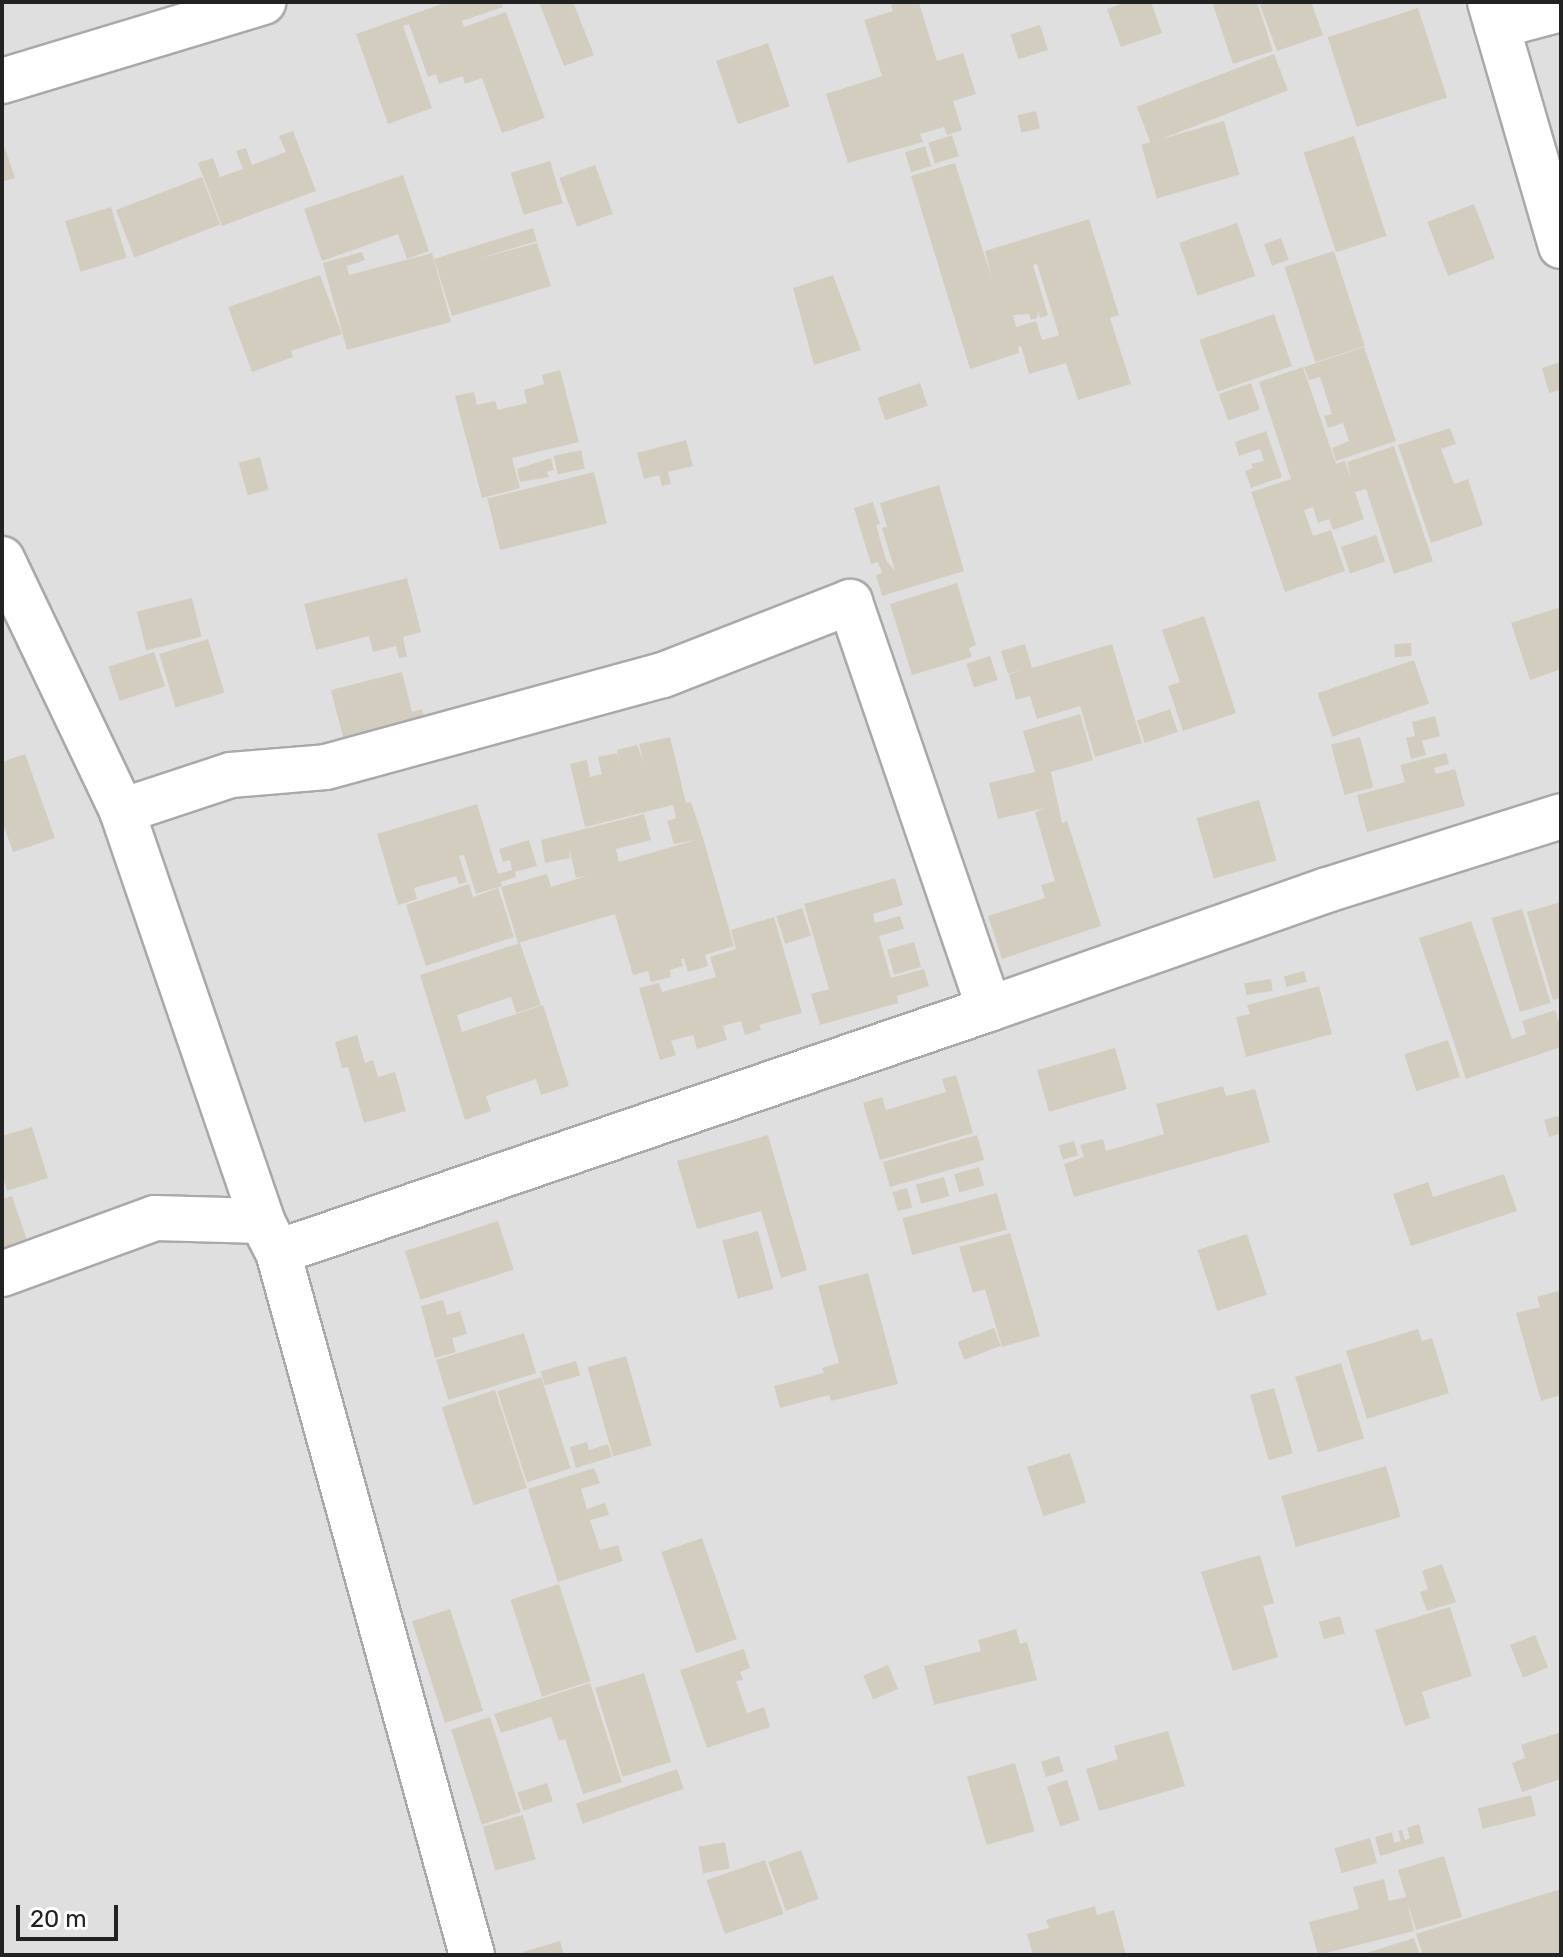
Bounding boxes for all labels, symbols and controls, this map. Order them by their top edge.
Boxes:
scale bar [20,1889,122,1939]
text: 20 m [30,1905,87,1933]

